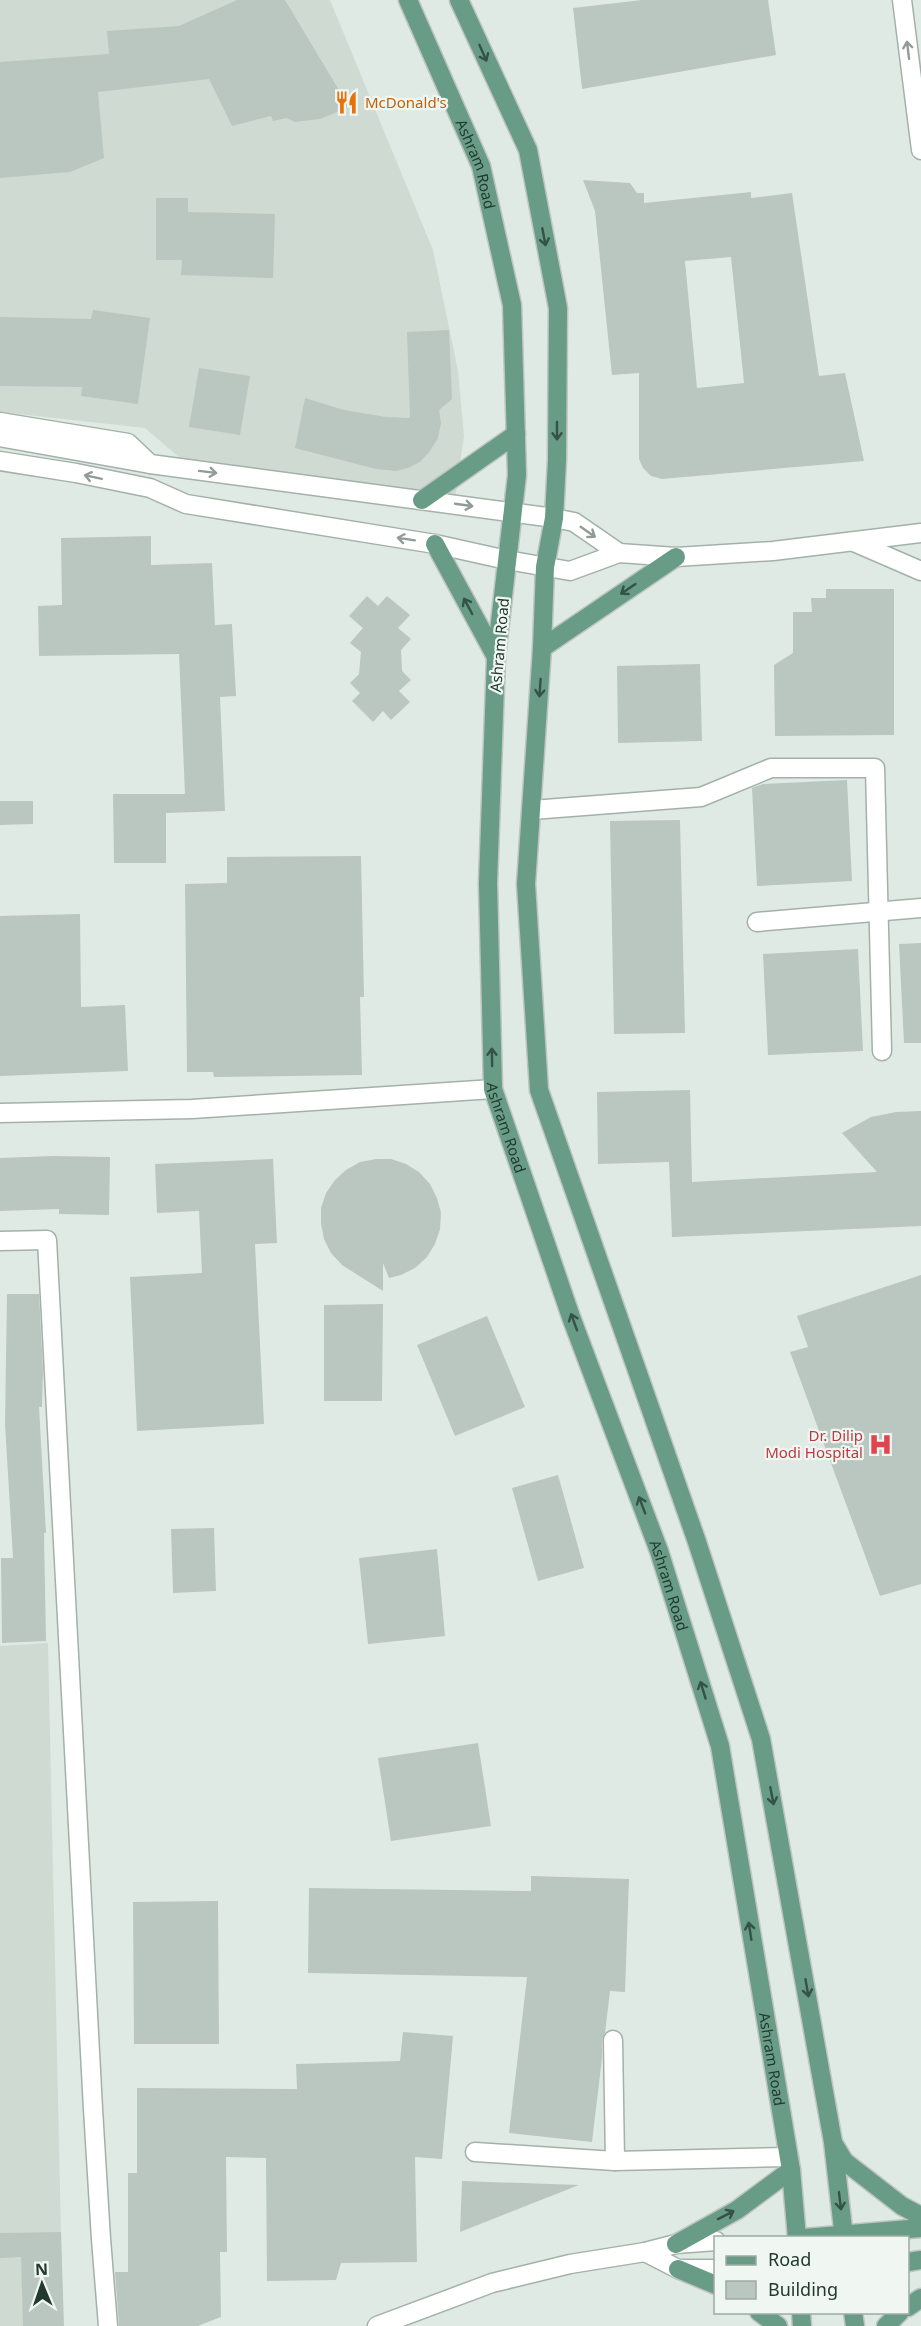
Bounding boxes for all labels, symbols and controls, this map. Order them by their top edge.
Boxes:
one-way arrow [903,41,914,61]
one-way arrow [478,44,490,62]
restaurant icon: McDonald's [334,89,360,115]
place label: McDonald's [365,92,447,112]
street label: Ashram Road [451,116,500,211]
one-way arrow [539,227,550,246]
one-way arrow [551,420,563,440]
one-way arrow [198,466,217,477]
one-way arrow [84,471,103,482]
one-way arrow [453,500,473,511]
one-way arrow [580,526,596,538]
one-way arrow [396,534,416,545]
one-way arrow [620,583,637,595]
street label: Ashram Road [485,597,513,693]
one-way arrow [462,598,474,615]
one-way arrow [534,677,545,697]
one-way arrow [486,1048,498,1068]
street label: Ashram Road [483,1082,531,1175]
one-way arrow [567,1314,578,1332]
place label: Dr. Dilip Modi Hospital [765,1425,863,1462]
hospital icon: Dr. Dilip Modi Hospital [868,1431,894,1457]
one-way arrow [635,1496,646,1515]
street label: Ashram Road [646,1537,693,1633]
one-way arrow [697,1681,708,1700]
one-way arrow [767,1786,778,1805]
one-way arrow [744,1921,755,1941]
one-way arrow [801,1978,812,1997]
street label: Ashram Road [755,2011,790,2107]
one-way arrow [835,2191,846,2211]
one-way arrow [717,2209,735,2221]
legend [714,2236,909,2314]
text: Road [768,2247,811,2271]
north arrow [12,2254,72,2314]
text: N [35,2258,48,2280]
text: Building [768,2277,838,2301]

